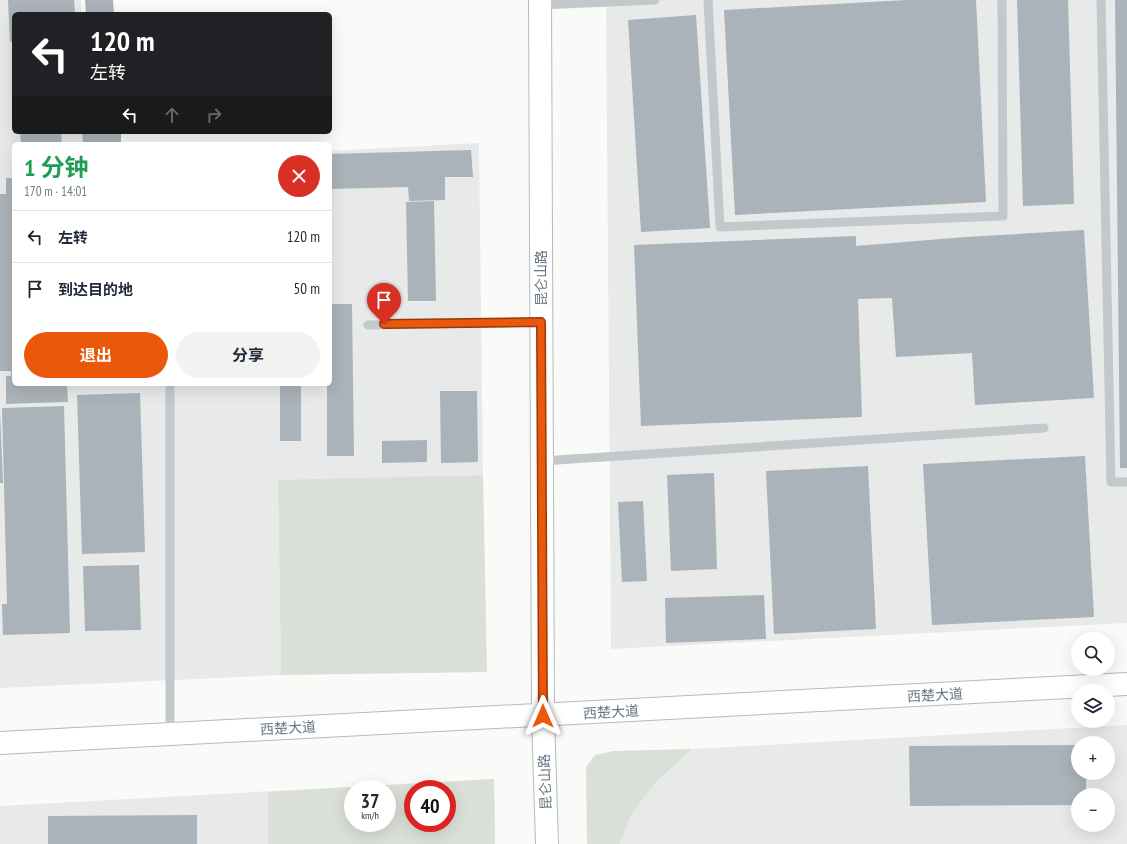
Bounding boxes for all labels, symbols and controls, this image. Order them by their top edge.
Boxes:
text: 120 m [90,22,154,59]
icon: left [24,28,76,80]
text: 左转 [90,61,126,84]
icon: left [119,104,141,126]
icon: ahead [161,104,183,126]
icon: right [203,104,225,126]
text: 1 分钟 [24,152,88,183]
button: close [278,155,320,197]
text: 170 m · 14:01 [24,183,87,200]
icon: left [24,226,46,248]
text: 120 m [287,227,320,246]
text: 左转 [58,228,88,247]
street label: 昆仑山路 [532,250,550,306]
icon: arrive [24,278,46,300]
text: 50 m [294,279,320,298]
text: 到达目的地 [58,280,133,299]
pin [367,283,401,324]
icon: arrive [373,289,395,311]
button: 退出 [24,332,168,378]
button: 分享 [176,332,320,378]
map controls [1071,632,1115,832]
button: search [1071,632,1115,676]
button: layers [1071,684,1115,728]
street label: 西楚大道 [907,685,963,705]
position arrow [522,695,564,737]
street label: 西楚大道 [583,702,639,722]
street label: 西楚大道 [260,718,316,738]
button: + [1071,736,1115,780]
street label: 昆仑山路 [535,754,555,810]
speed limit sign: 40 [404,780,456,832]
text: 37 [360,788,380,814]
button: − [1071,788,1115,832]
text: km/h [361,809,379,822]

